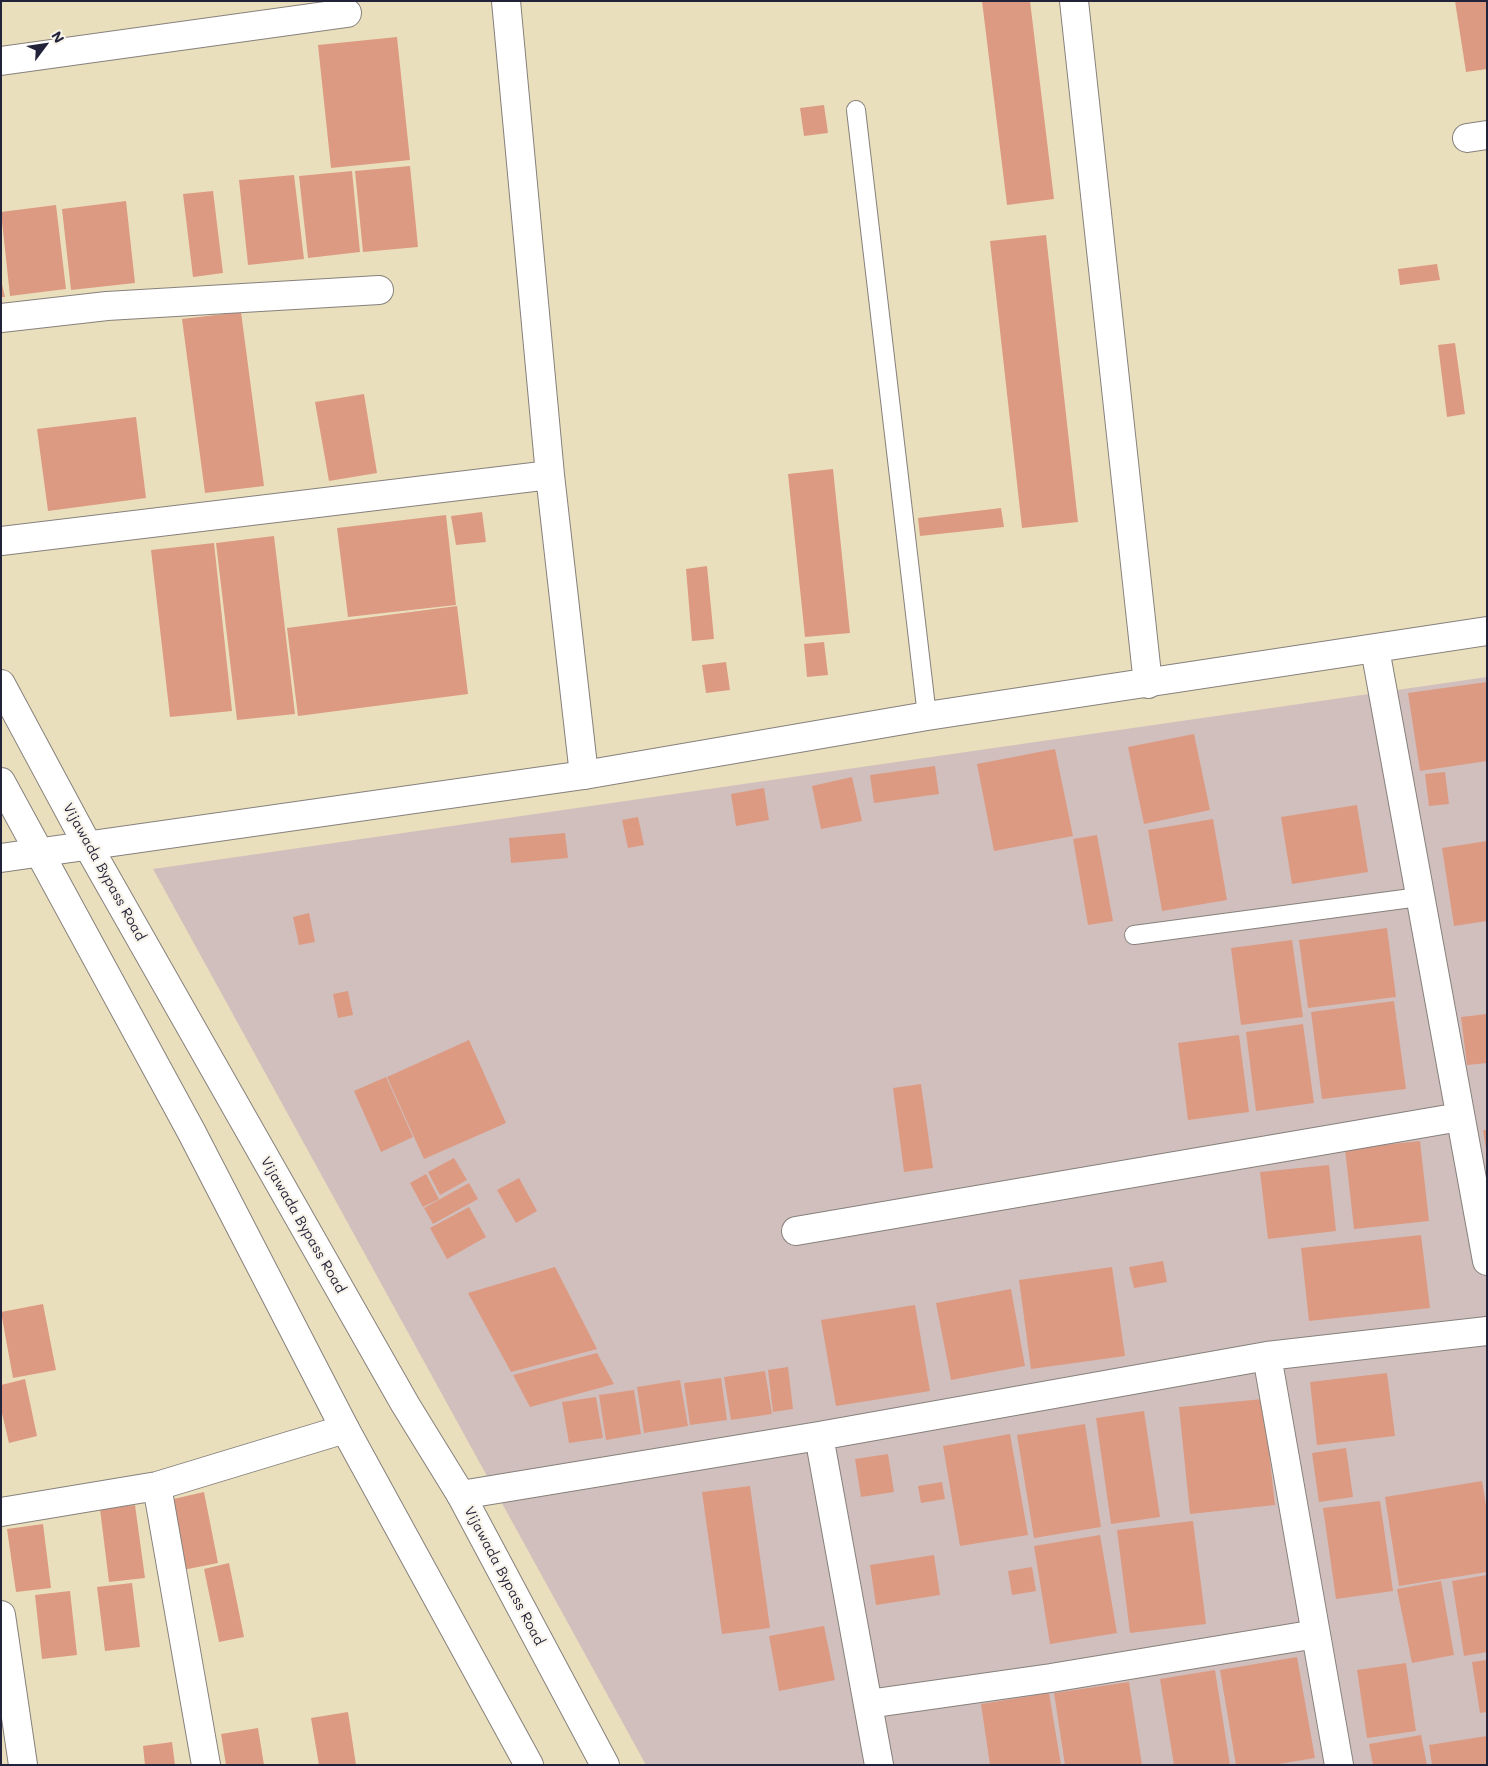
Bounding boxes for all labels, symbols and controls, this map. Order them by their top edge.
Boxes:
north arrow [20,20,70,70]
text: N [47,28,69,46]
street label: Vijawada Bypass Road [59,800,149,944]
street label: Vijawada Bypass Road [257,1154,349,1296]
street label: Vijawada Bypass Road [460,1504,548,1648]

